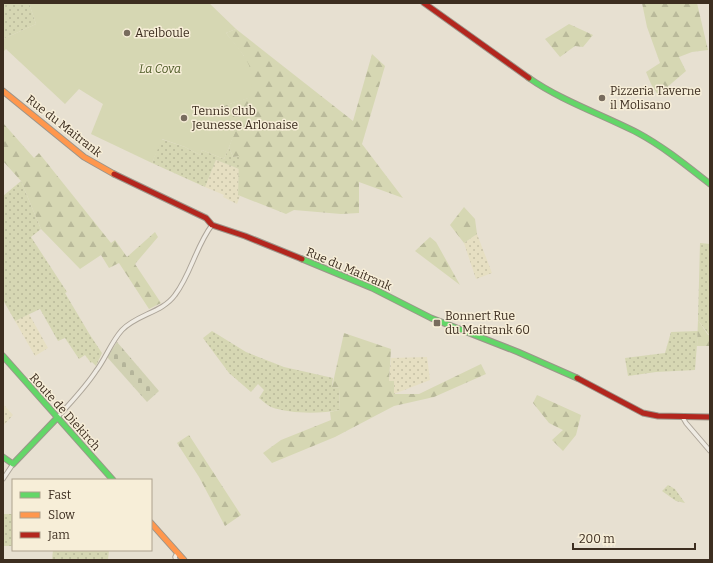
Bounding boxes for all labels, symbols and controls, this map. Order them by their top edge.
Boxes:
place label: Arelboule [135,26,190,40]
marker: Arelboule [122,28,132,38]
park label: La Cova [139,62,181,76]
place label: Pizzeria Taverne il Molisano [610,84,701,112]
street label: Rue du Maitrank [23,92,105,160]
marker: Pizzeria Taverne il Molisano [597,93,607,103]
place label: Tennis club Jeunesse Arlonaise [191,104,298,132]
marker: Tennis club Jeunesse Arlonaise [179,113,189,123]
street label: Rue du Maitrank [304,245,394,293]
place label: Bonnert Rue du Maitrank 60 [445,309,530,337]
marker: Bonnert Rue du Maitrank 60 [432,318,442,328]
street label: Route de Diekirch [27,371,103,454]
legend [12,479,152,551]
text: Fast [48,488,72,502]
text: Slow [48,508,75,522]
scale bar [573,525,695,551]
text: Jam [47,528,70,542]
text: 200 m [579,532,615,546]

